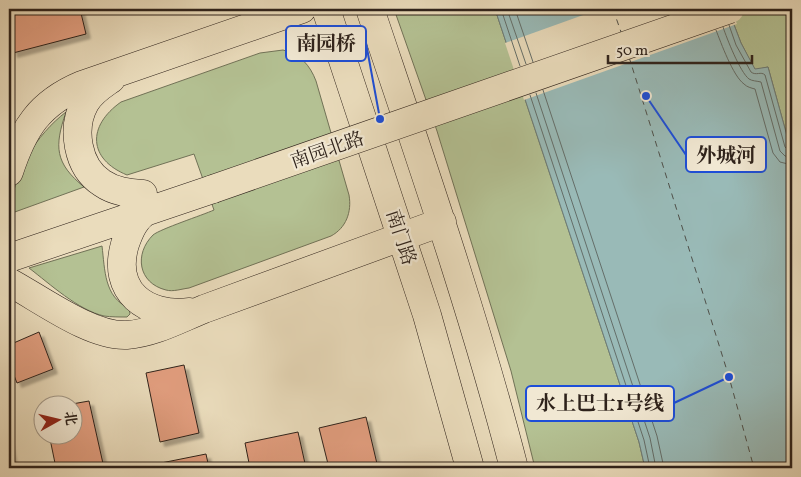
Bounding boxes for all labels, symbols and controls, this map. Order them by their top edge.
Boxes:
callout: 南园桥 [286,26,366,61]
text: 南园桥 [296,31,356,59]
scale bar [608,32,752,64]
text: 50 m [616,41,648,62]
street label: 南园北路 [287,126,368,176]
callout: 外城河 [686,137,766,172]
text: 外城河 [696,143,756,171]
street label: 南门路 [379,206,421,269]
callout: 水上巴士1号线 [526,386,674,421]
text: 水上巴士1号线 [536,391,664,419]
north arrow [32,394,82,444]
text: 北 [59,410,80,427]

